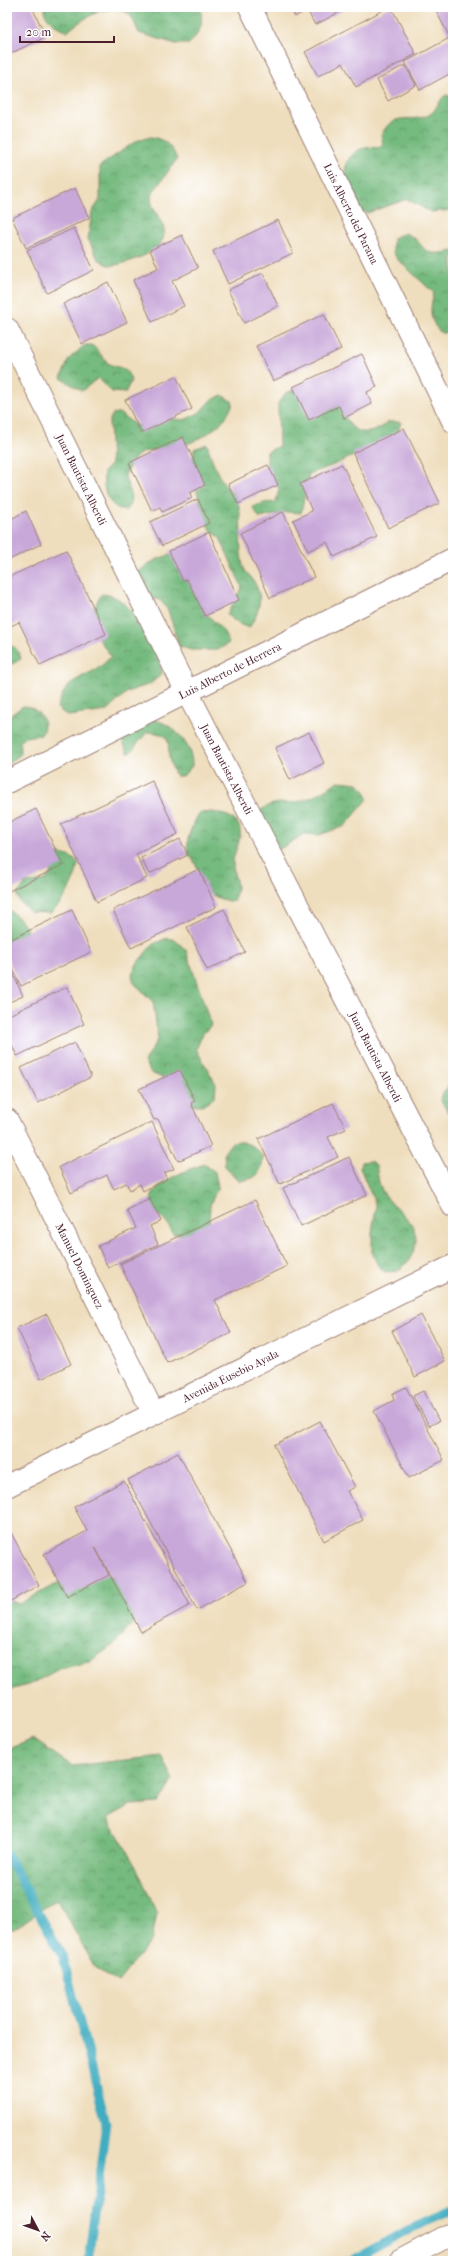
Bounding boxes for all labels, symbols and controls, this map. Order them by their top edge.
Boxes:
scale bar [20,18,114,44]
text: 20 m [26,25,51,39]
street label: Luis Alberto del Parana [321,161,382,267]
street label: Juan Bautista Alberdi [53,431,110,528]
street label: Luis Alberto de Herrera [176,639,284,702]
street label: Juan Bautista Alberdi [198,721,256,817]
street label: Juan Bautista Alberdi [347,1008,405,1105]
street label: Manuel Dominguez [53,1221,107,1311]
street label: Avenida Eusebio Ayala [179,1346,281,1405]
north arrow [18,2210,58,2250]
text: N [37,2229,53,2244]

